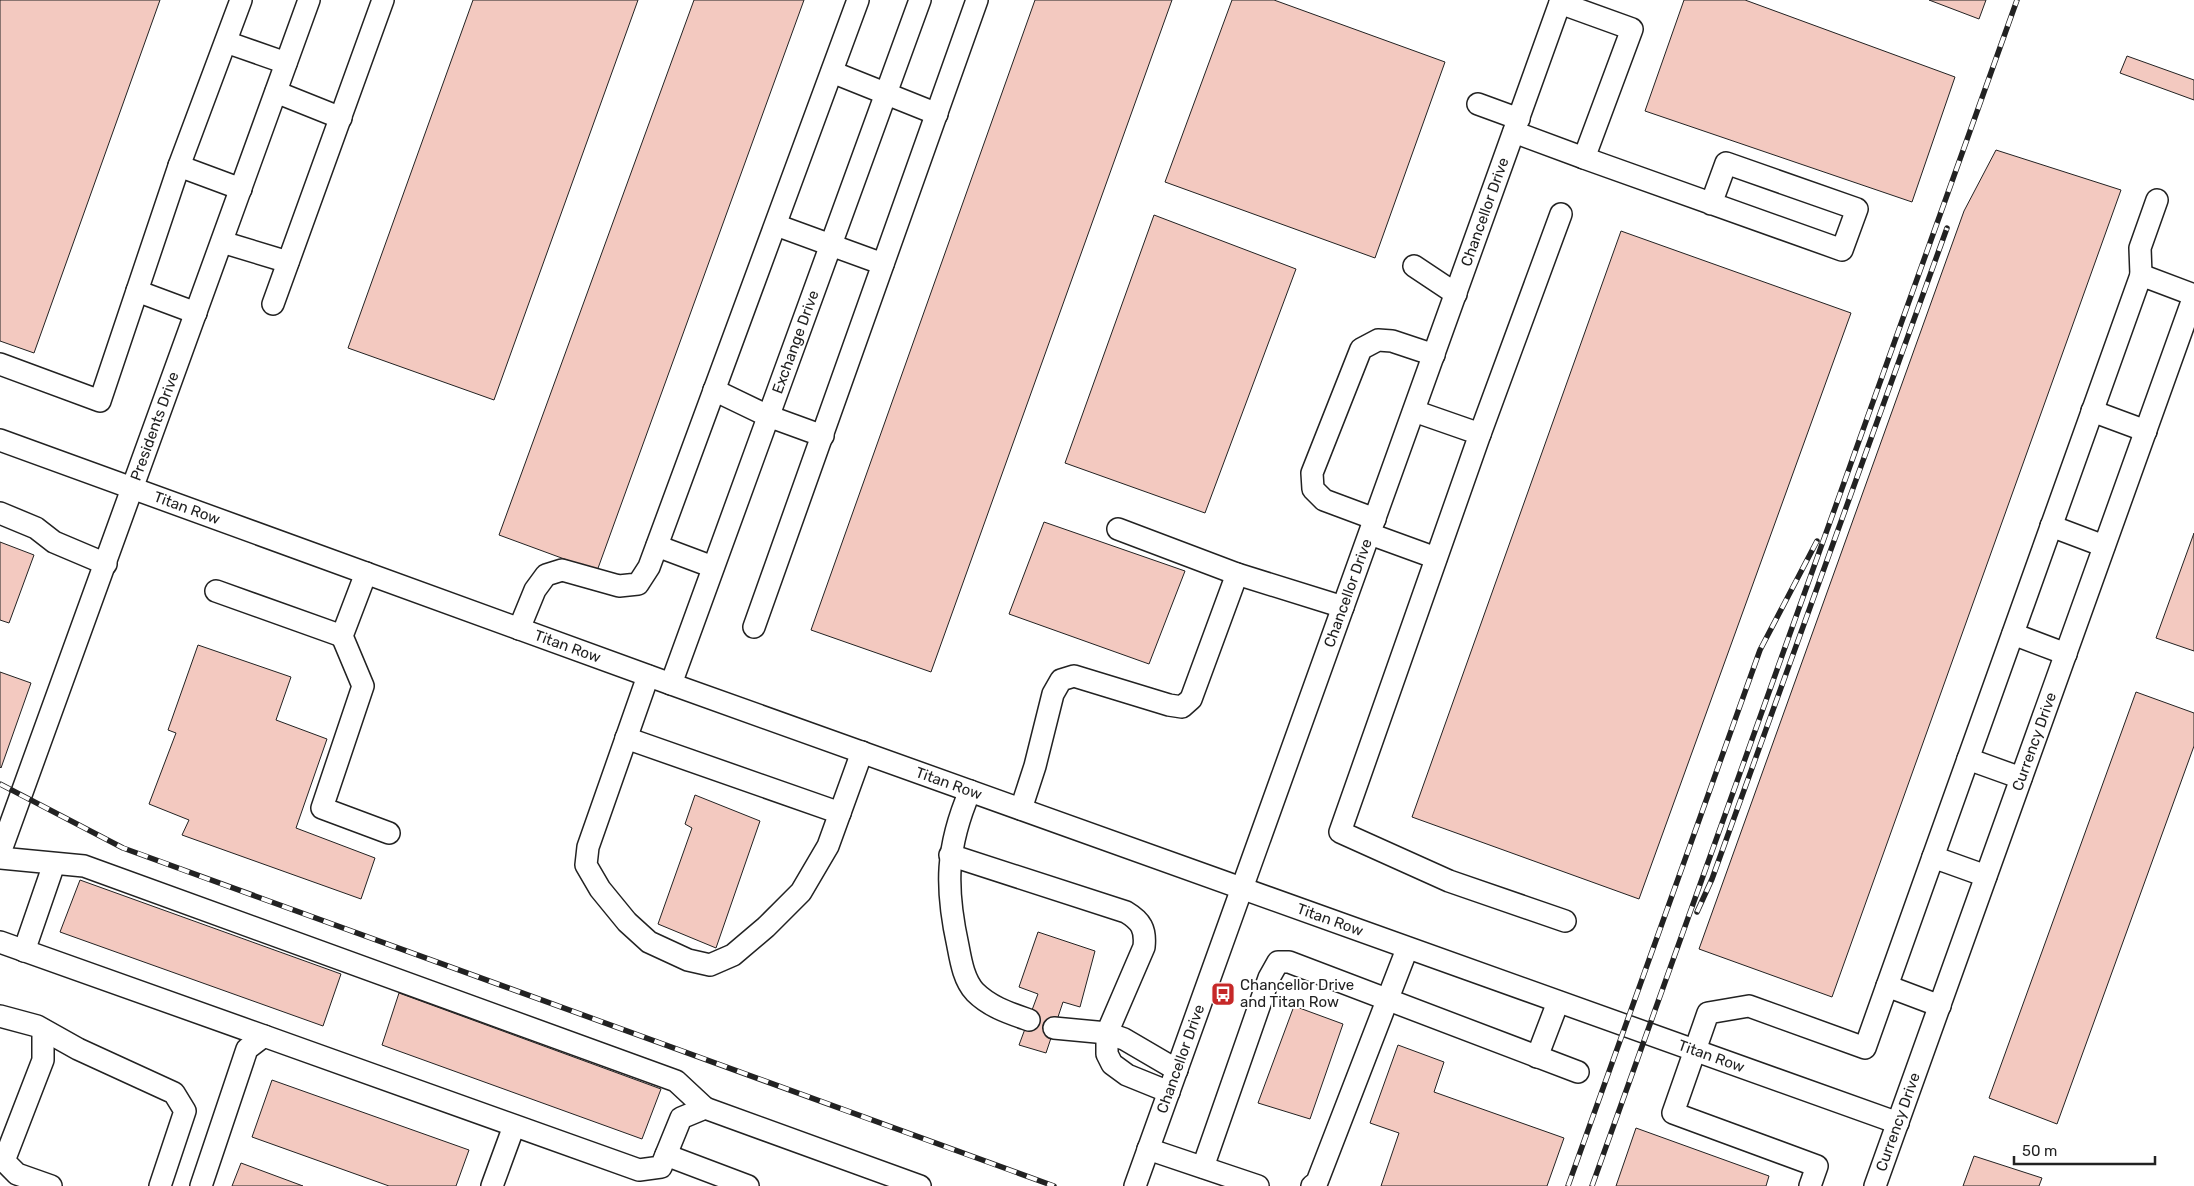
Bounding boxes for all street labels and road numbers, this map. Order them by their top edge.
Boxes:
street label: Chancellor Drive [1457,155,1513,269]
street label: Exchange Drive [768,288,823,396]
street label: Presidents Drive [127,369,183,483]
street label: Titan Row [151,488,223,528]
street label: Chancellor Drive [1320,536,1376,650]
street label: Titan Row [532,626,603,667]
street label: Currency Drive [2008,690,2060,793]
street label: Titan Row [913,763,984,804]
street label: Titan Row [1294,900,1366,940]
street label: Chancellor Drive [1153,1002,1208,1116]
street label: Titan Row [1676,1036,1747,1076]
street label: Currency Drive [1872,1070,1924,1174]

